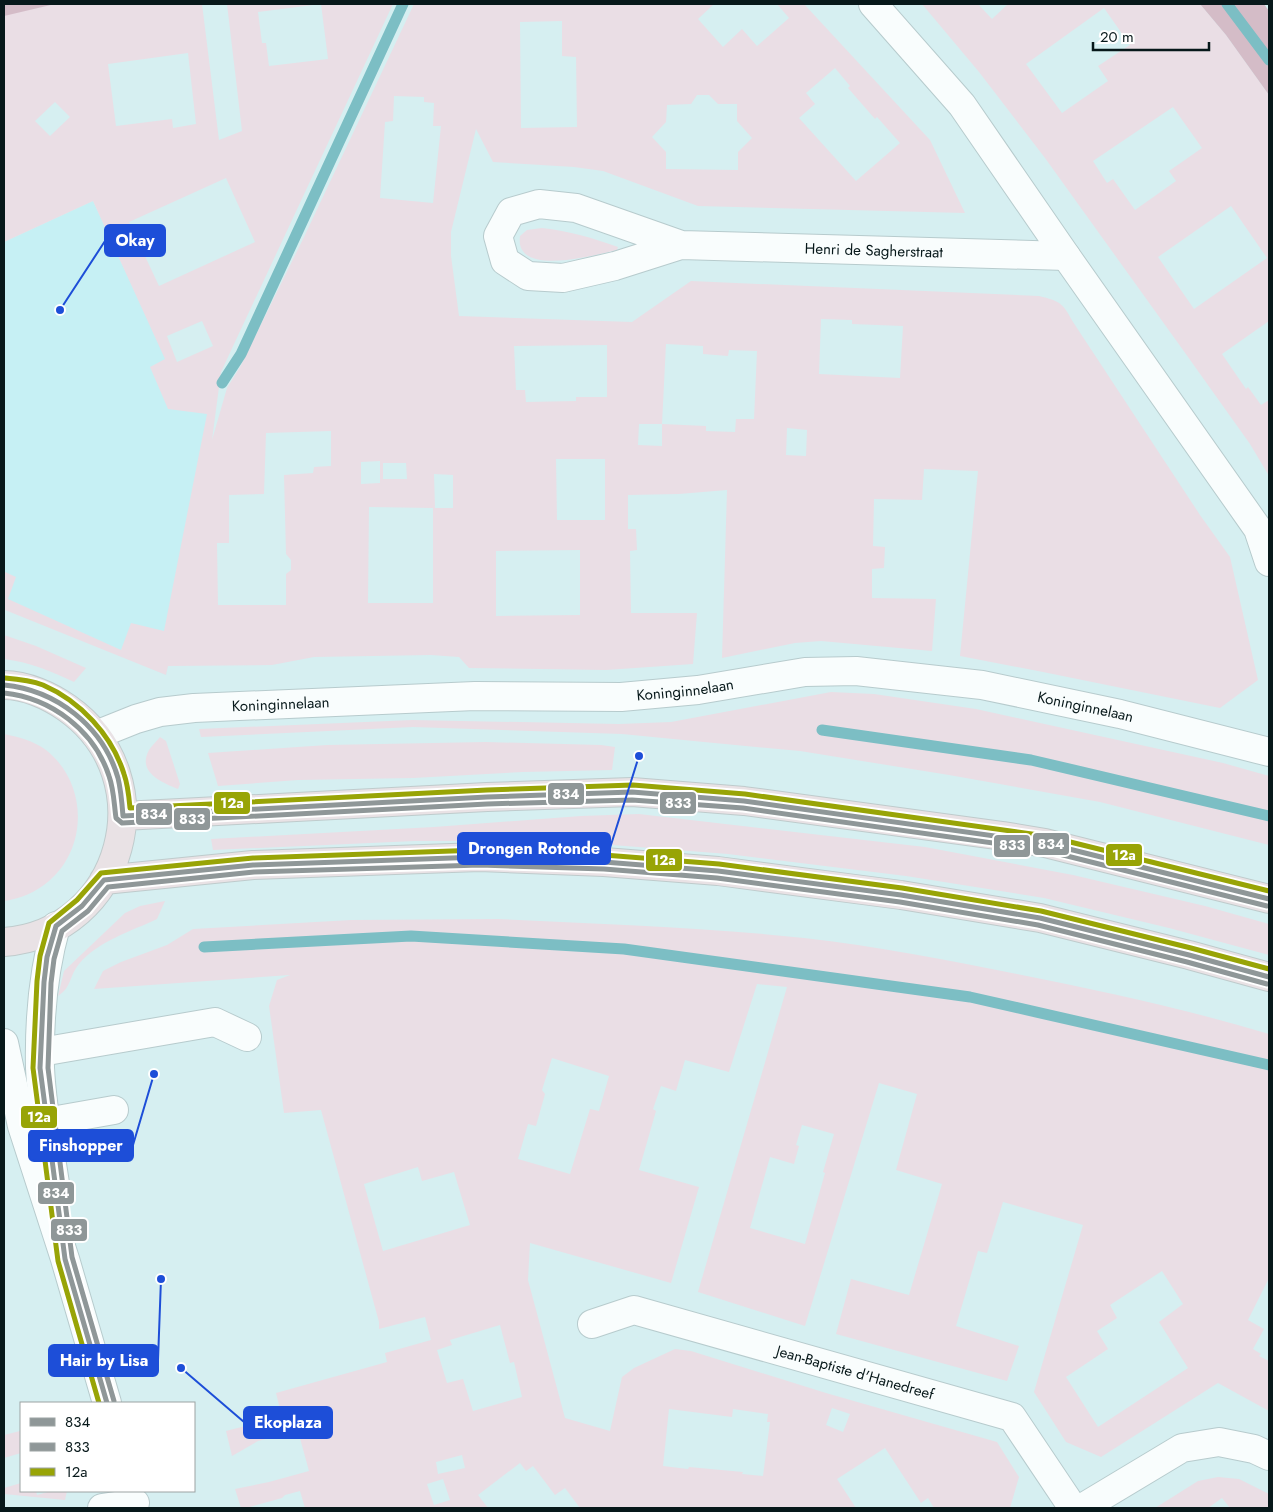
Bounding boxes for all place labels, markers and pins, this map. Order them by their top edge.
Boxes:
callout: Okay [105,225,165,256]
callout: Drongen Rotonde [458,833,610,864]
callout: Finshopper [29,1130,133,1161]
callout: Hair by Lisa [49,1345,158,1376]
callout: Ekoplaza [244,1407,332,1438]

